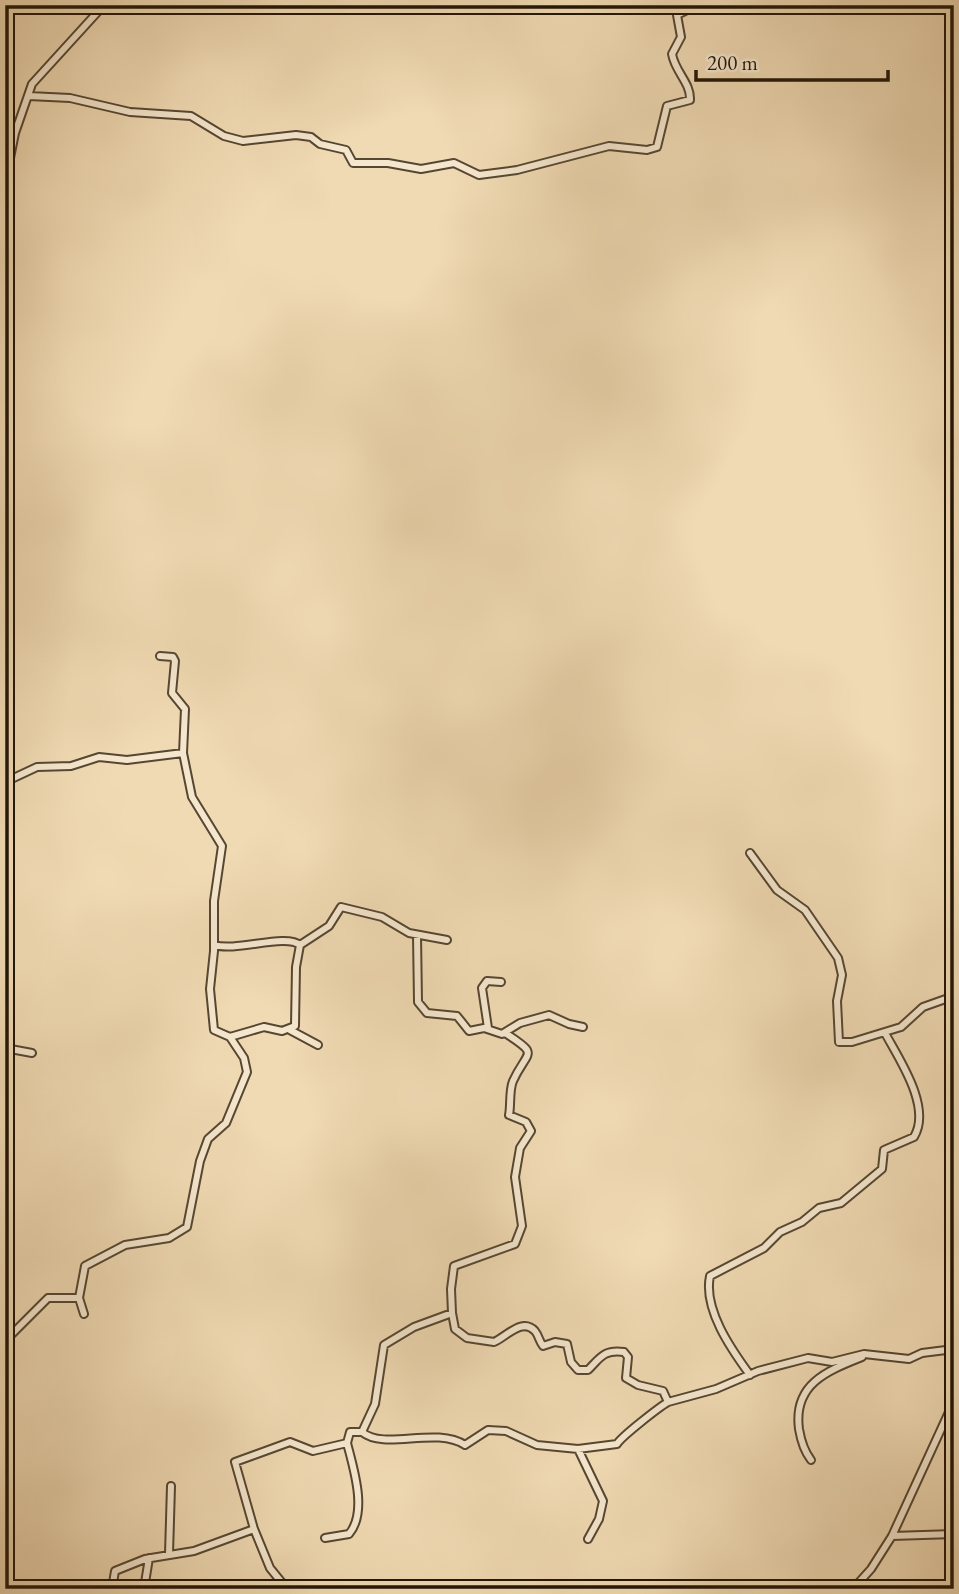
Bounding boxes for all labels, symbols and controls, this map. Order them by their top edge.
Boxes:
scale bar [696,38,889,82]
text: 200 m [707,49,758,76]

